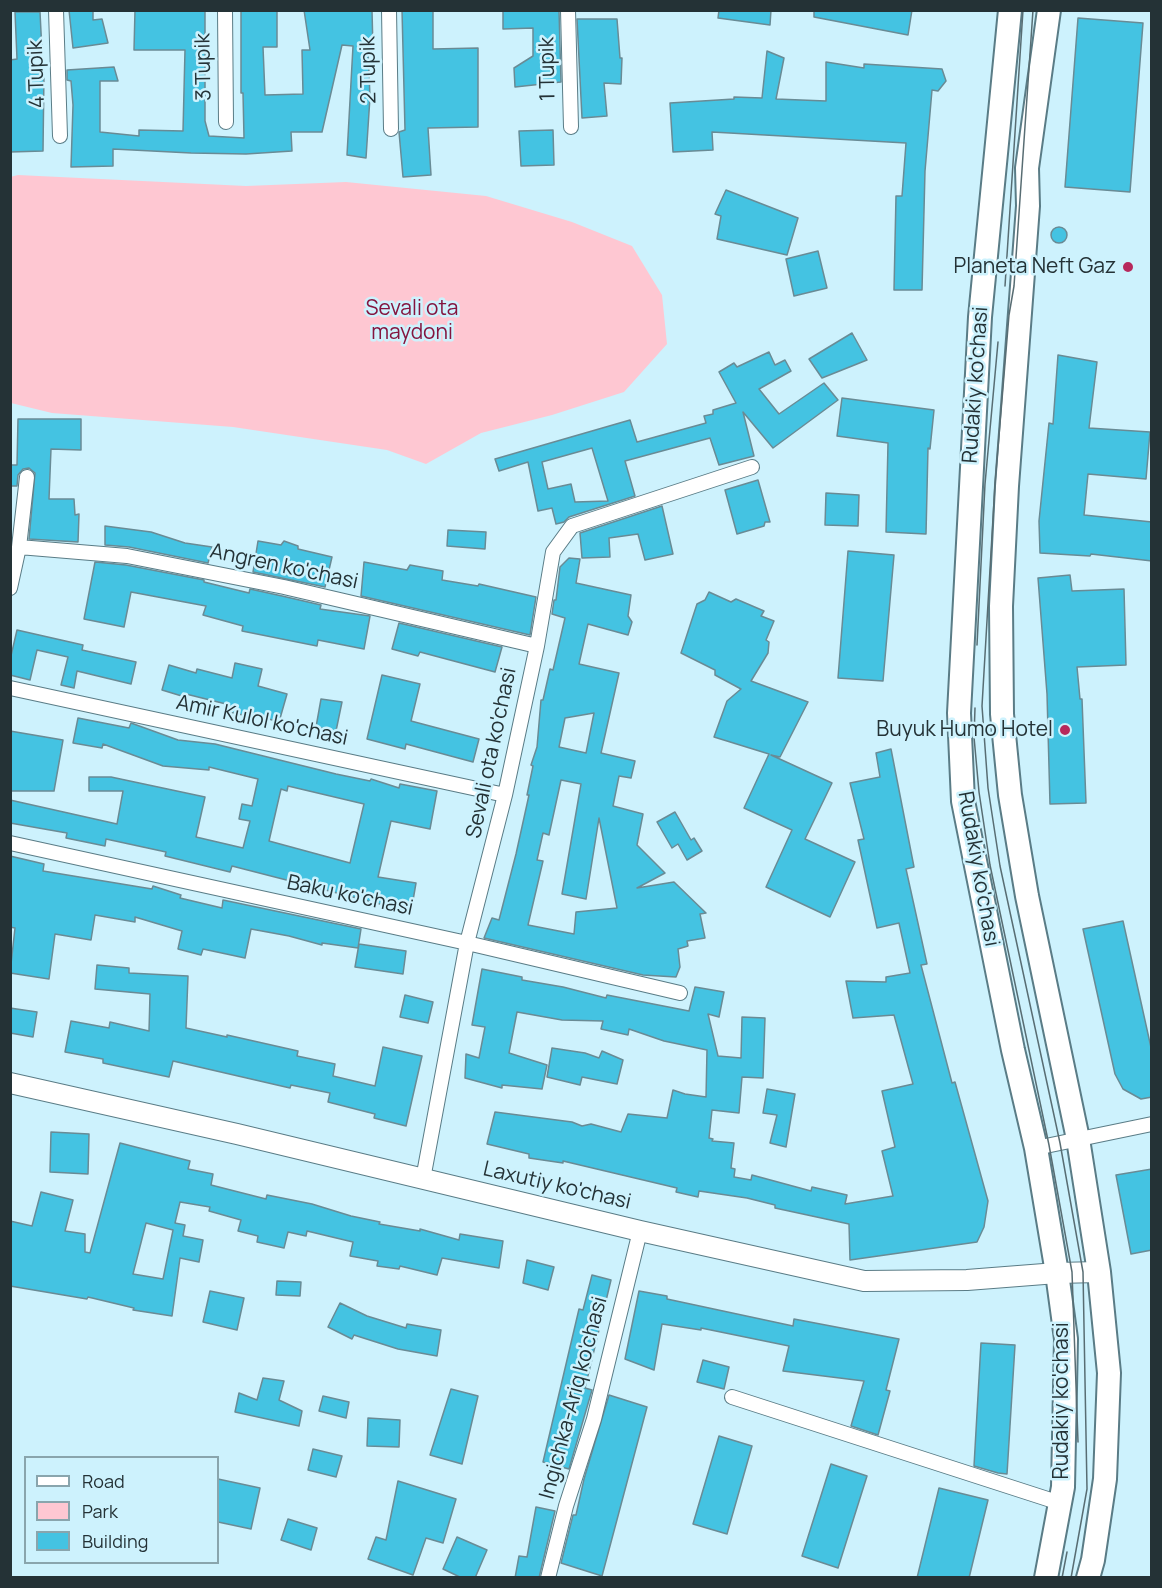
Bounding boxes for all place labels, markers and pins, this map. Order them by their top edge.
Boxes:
place label: Planeta Neft Gaz [953,254,1116,280]
marker: Planeta Neft Gaz [1121,260,1135,274]
place label: Buyuk Humo Hotel [876,717,1053,743]
marker: Buyuk Humo Hotel [1058,723,1072,737]

